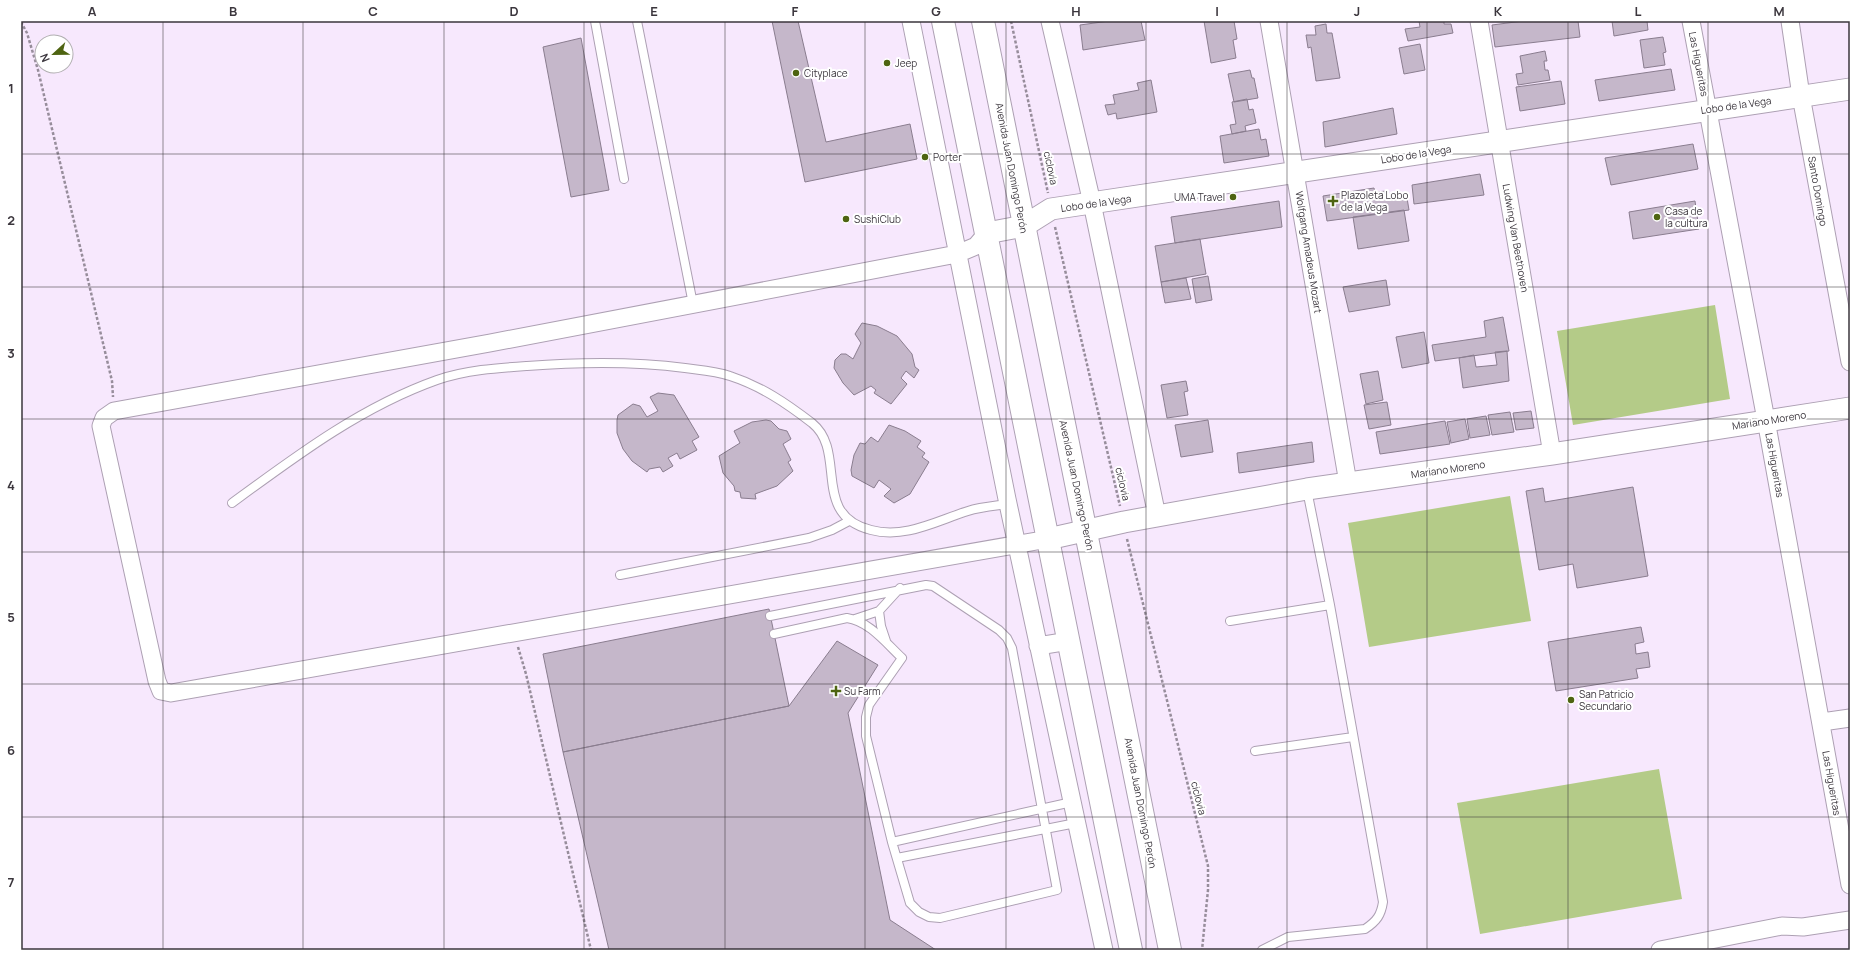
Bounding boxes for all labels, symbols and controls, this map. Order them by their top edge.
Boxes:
text: A [88,2,97,20]
text: B [229,2,237,20]
text: C [368,2,378,20]
text: D [509,2,519,20]
text: E [650,2,658,20]
text: F [792,2,799,20]
text: G [931,2,941,20]
text: H [1071,2,1081,20]
text: I [1215,2,1219,20]
text: J [1354,2,1360,20]
text: K [1494,2,1503,20]
text: L [1635,2,1642,20]
text: M [1773,2,1785,20]
street label: Las Higueritas [1686,30,1712,98]
north arrow [34,34,74,74]
text: N [36,51,53,64]
place label: Jeep [895,56,917,70]
marker: Jeep [882,58,892,68]
place label: Cityplace [804,66,848,80]
marker: Cityplace [791,68,801,78]
text: 1 [8,79,14,97]
street label: Lobo de la Vega [1700,93,1772,117]
street label: Avenida Juan Domingo Perón [992,101,1032,235]
street label: Lobo de la Vega [1380,142,1452,166]
place label: Porter [933,150,962,164]
street label: ciclovia [1041,150,1061,186]
marker: Porter [920,152,930,162]
street label: Santo Domingo [1805,155,1831,227]
street label: Ludwing Van Beethoven [1500,183,1532,293]
place label: Plazoleta Lobo de la Vega [1341,188,1408,214]
place label: UMA Travel [1174,190,1225,204]
street label: Wolfgang Amadeus Mozart [1292,190,1326,314]
street label: Lobo de la Vega [1060,191,1132,215]
marker: UMA Travel [1228,192,1238,202]
marker: Plazoleta Lobo de la Vega [1328,196,1338,206]
place label: Casa de la cultura [1665,204,1708,230]
text: 2 [7,211,15,229]
place label: SushiClub [854,212,901,226]
marker: Casa de la cultura [1652,212,1662,222]
marker: SushiClub [841,214,851,224]
text: 3 [7,344,15,362]
street label: Mariano Moreno [1731,407,1807,433]
street label: Avenida Juan Domingo Perón [1056,419,1098,551]
street label: Las Higueritas [1762,432,1788,498]
street label: Mariano Moreno [1410,457,1486,481]
street label: ciclovia [1112,466,1134,502]
text: 4 [7,476,15,494]
text: 5 [7,608,15,626]
place label: Su Farm [844,684,881,698]
marker: Su Farm [831,686,841,696]
place label: San Patricio Secundario [1579,687,1634,713]
marker: San Patricio Secundario [1566,695,1576,705]
street label: Avenida Juan Domingo Perón [1121,736,1161,870]
text: 6 [7,741,15,759]
street label: Las Higueritas [1819,750,1845,816]
street label: ciclovia [1188,780,1210,816]
text: 7 [8,873,15,891]

